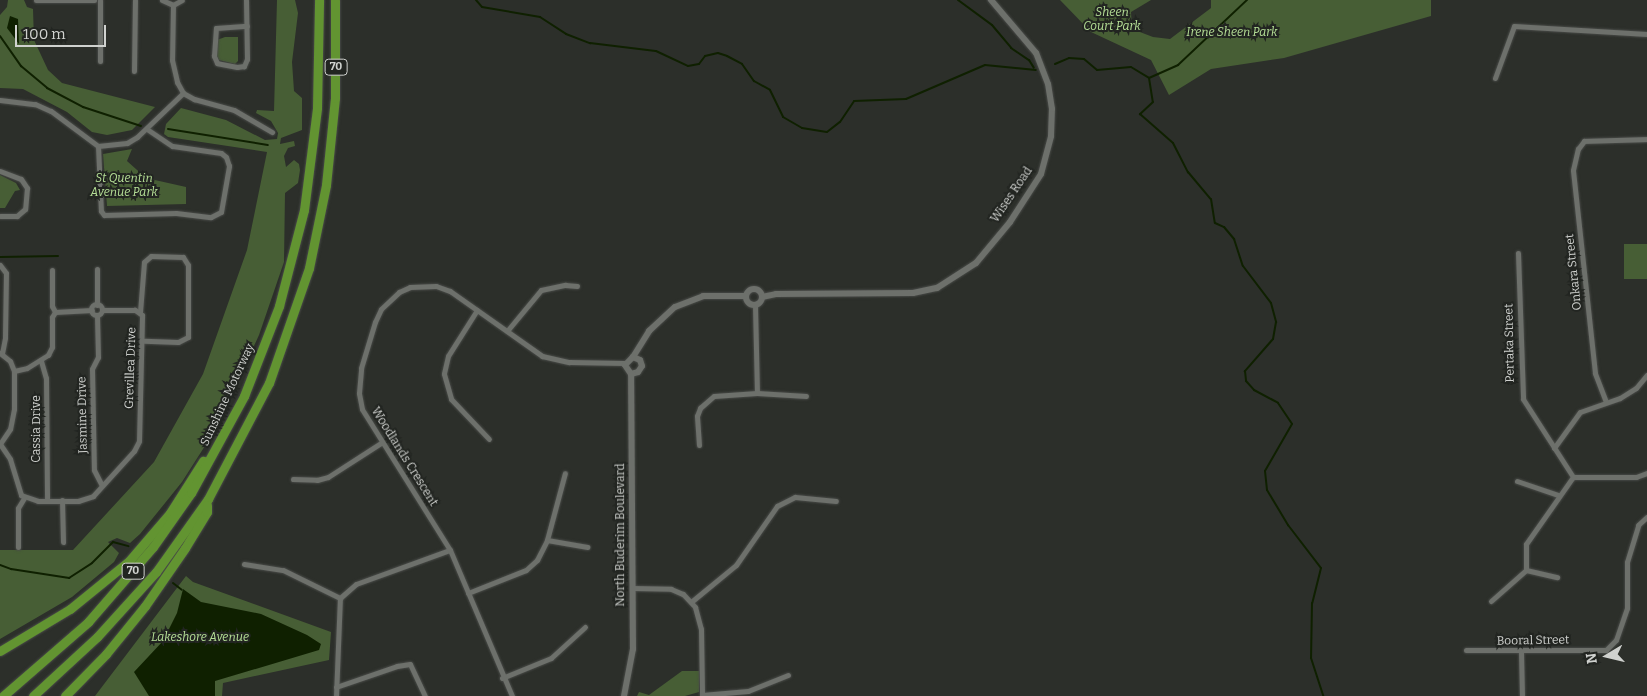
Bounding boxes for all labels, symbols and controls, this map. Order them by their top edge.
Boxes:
park label: Sheen Court Park [1083,6,1141,34]
scale bar [18,15,109,47]
text: 100 m [23,25,66,43]
park label: Irene Sheen Park [1186,26,1278,40]
road number: 70 [324,58,348,76]
street label: Wises Road [988,164,1036,226]
park label: St Quentin Avenue Park [90,172,158,200]
street label: Onkara Street [1563,233,1585,311]
street label: Pertaka Street [1502,303,1518,383]
street label: Grevillea Drive [122,327,140,409]
street label: Sunshine Motorway [198,342,258,448]
street label: Jasmine Drive [75,376,91,454]
street label: Cassia Drive [30,395,44,463]
street label: Woodlands Crescent [368,405,440,509]
street label: North Buderim Boulevard [614,463,628,607]
road number: 70 [120,562,146,580]
park label: Lakeshore Avenue [151,631,249,645]
north arrow [1582,631,1632,681]
street label: Booral Street [1497,633,1569,649]
text: N [1582,652,1601,665]

